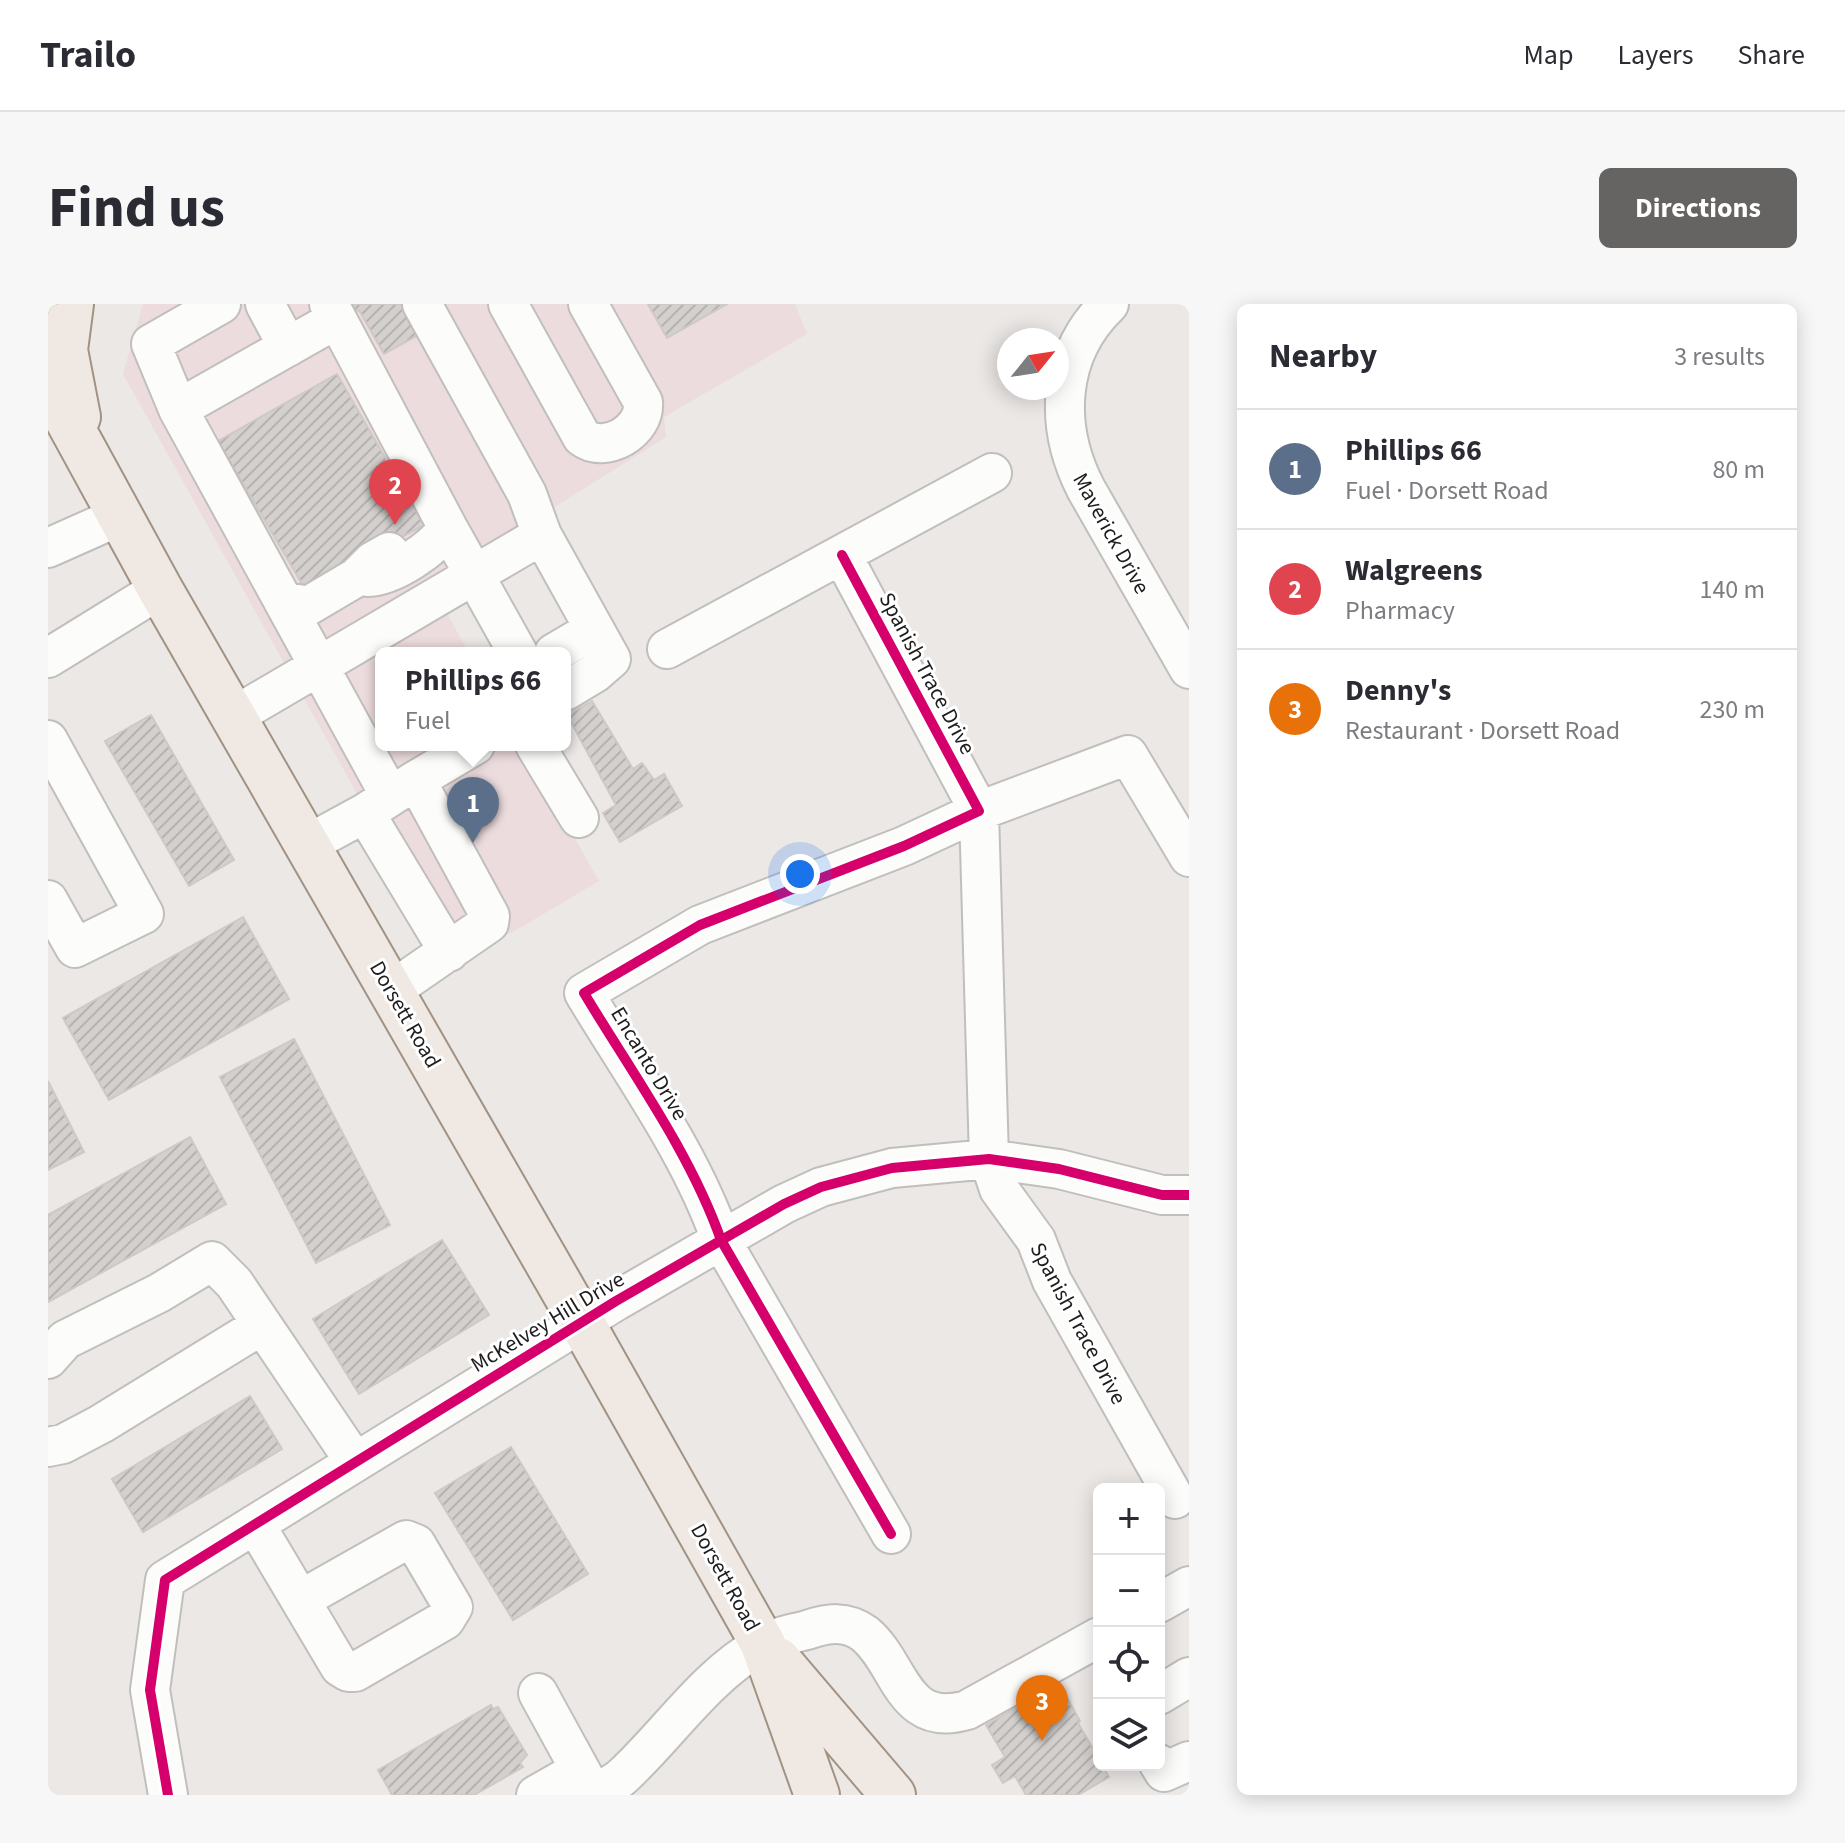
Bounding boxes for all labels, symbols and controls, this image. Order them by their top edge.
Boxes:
text: Trailo [40,28,136,82]
text: Map [1523,35,1573,75]
text: Layers [1617,35,1693,75]
text: Share [1737,35,1805,75]
button: Directions [1599,168,1797,248]
text: Find us [48,169,225,248]
north arrow [997,328,1069,400]
text: Nearby [1269,332,1377,381]
text: 3 results [1674,338,1765,375]
text: Phillips 66 [1345,429,1482,472]
text: 1 [1288,451,1302,488]
text: 80 m [1712,451,1765,488]
pin: 2 [369,459,421,525]
street label: Maverick Drive [1065,467,1158,600]
text: Fuel · Dorsett Road [1345,472,1549,509]
text: Walgreens [1345,549,1483,592]
text: 2 [1288,571,1302,608]
text: 140 m [1699,571,1765,608]
street label: Spanish Trace Drive [871,587,983,760]
text: Pharmacy [1345,592,1455,629]
popup [375,647,571,751]
text: Phillips 66 [405,659,541,702]
text: Denny's [1345,669,1451,712]
text: 3 [1288,691,1302,728]
text: 230 m [1699,691,1765,728]
text: Fuel [405,702,451,739]
text: Restaurant · Dorsett Road [1345,712,1620,749]
pin: 1 [447,777,499,843]
your location [780,854,820,894]
street label: Dorsett Road [362,955,449,1074]
street label: Encanto Drive [603,1001,696,1127]
street label: Spanish Trace Drive [1022,1237,1134,1410]
street label: McKelvey Hill Drive [465,1263,630,1380]
map controls [1093,1483,1165,1771]
button: + [1093,1483,1165,1555]
street label: Dorsett Road [682,1518,768,1637]
button: − [1093,1555,1165,1627]
button: locate [1093,1627,1165,1699]
pin: 3 [1016,1675,1068,1741]
button: layers [1093,1699,1165,1771]

